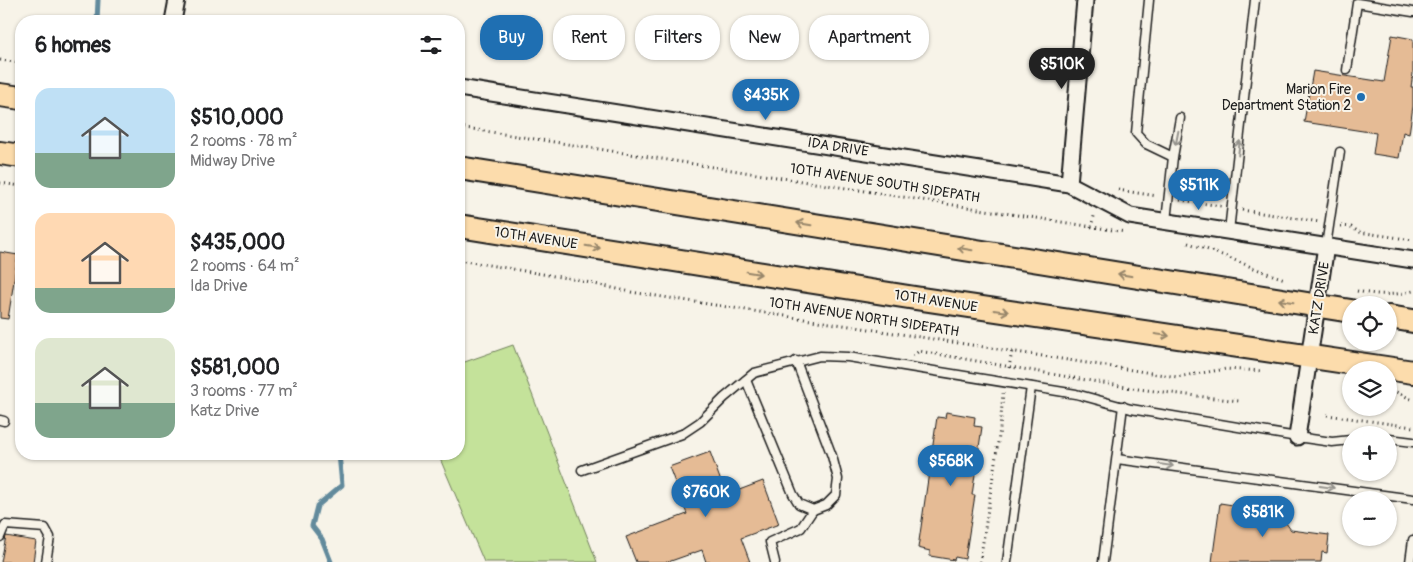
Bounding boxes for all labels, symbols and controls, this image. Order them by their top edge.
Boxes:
chip: Buy [480,15,543,60]
chip: Rent [553,15,625,60]
chip: Filters [635,15,720,60]
chip: New [730,15,799,60]
chip: Apartment [809,15,929,60]
icon: filters [417,31,445,59]
text: 6 homes [35,32,111,59]
pin: $510K [1027,48,1097,90]
text: $510K [1040,54,1084,74]
pin: $435K [731,78,801,121]
place label: Marion Fire Department Station 2 [1222,81,1351,114]
text: $435K [743,85,789,105]
marker: Marion Fire Department Station 2 [1355,91,1367,103]
text: $510,000 [190,104,284,131]
icon: home [75,108,135,168]
one-way arrow [1171,129,1181,145]
text: 2 rooms · 78 m² [190,131,297,151]
street label: IDA DRIVE [806,134,870,160]
one-way arrow [1234,140,1244,156]
text: Midway Drive [190,151,275,171]
street label: 10TH AVENUE SOUTH SIDEPATH [789,160,981,206]
pin: $511K [1164,168,1234,211]
text: $511K [1179,175,1219,195]
one-way arrow [797,218,813,228]
street label: 10TH AVENUE [493,223,579,253]
text: $435,000 [190,229,285,256]
icon: home [75,233,135,293]
one-way arrow [585,242,601,252]
one-way arrow [957,244,973,254]
text: 2 rooms · 64 m² [190,256,300,276]
street label: KATZ DRIVE [1305,260,1333,336]
one-way arrow [745,268,761,278]
one-way arrow [1118,270,1134,280]
text: Ida Drive [190,276,247,296]
street label: 10TH AVENUE [893,286,979,316]
street label: 10TH AVENUE NORTH SIDEPATH [768,294,960,340]
one-way arrow [1278,295,1294,305]
map controls [1342,296,1397,546]
button: locate [1342,296,1397,351]
one-way arrow [992,306,1008,316]
one-way arrow [1153,330,1169,340]
text: $581,000 [190,354,280,381]
icon: home [75,358,135,418]
button: layers [1342,361,1397,416]
text: 3 rooms · 77 m² [190,381,298,401]
text: Katz Drive [190,401,259,421]
button: + [1342,426,1397,481]
pin: $568K [916,444,986,487]
text: $568K [929,451,973,471]
one-way arrow [1157,460,1173,470]
pin: $760K [671,476,741,518]
text: $760K [682,482,730,502]
one-way arrow [1318,482,1334,492]
button: − [1342,491,1397,546]
pin: $581K [1228,496,1298,538]
text: $581K [1242,502,1284,522]

